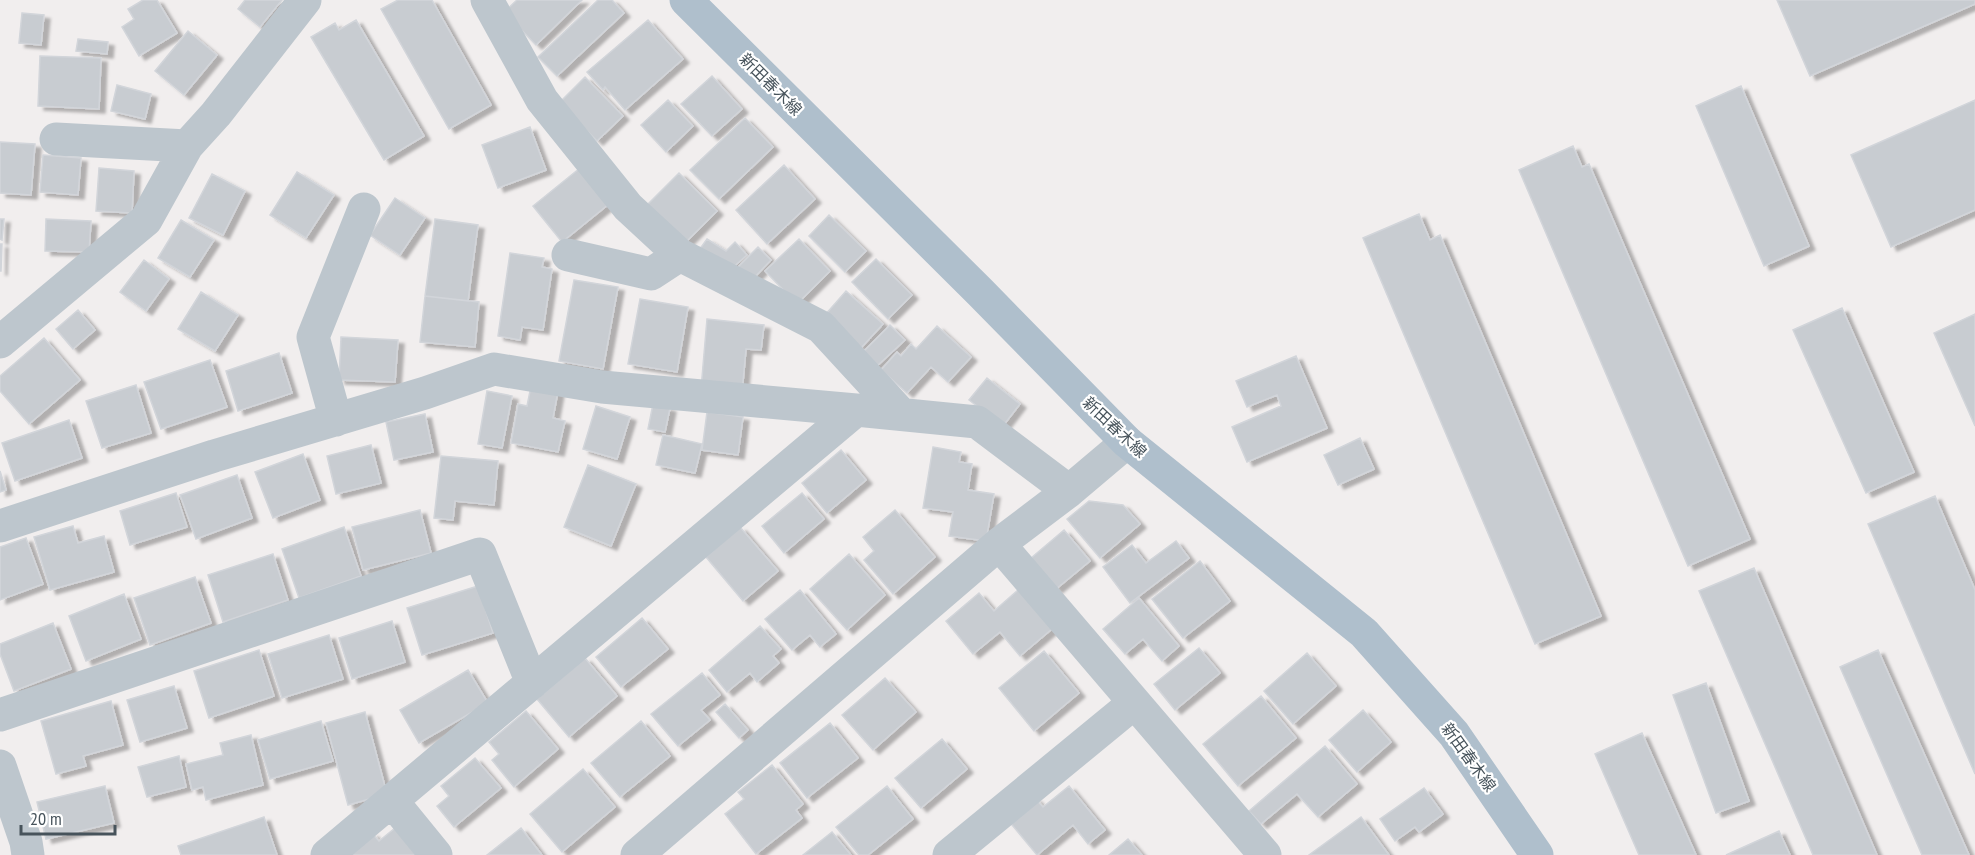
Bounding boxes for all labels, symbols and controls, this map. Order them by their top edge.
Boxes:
street label: 新田春木線 [736,49,806,119]
street label: 新田春木線 [1079,392,1151,462]
street label: 新田春木線 [1437,719,1501,795]
scale bar [21,798,116,836]
text: 20 m [30,807,62,830]

